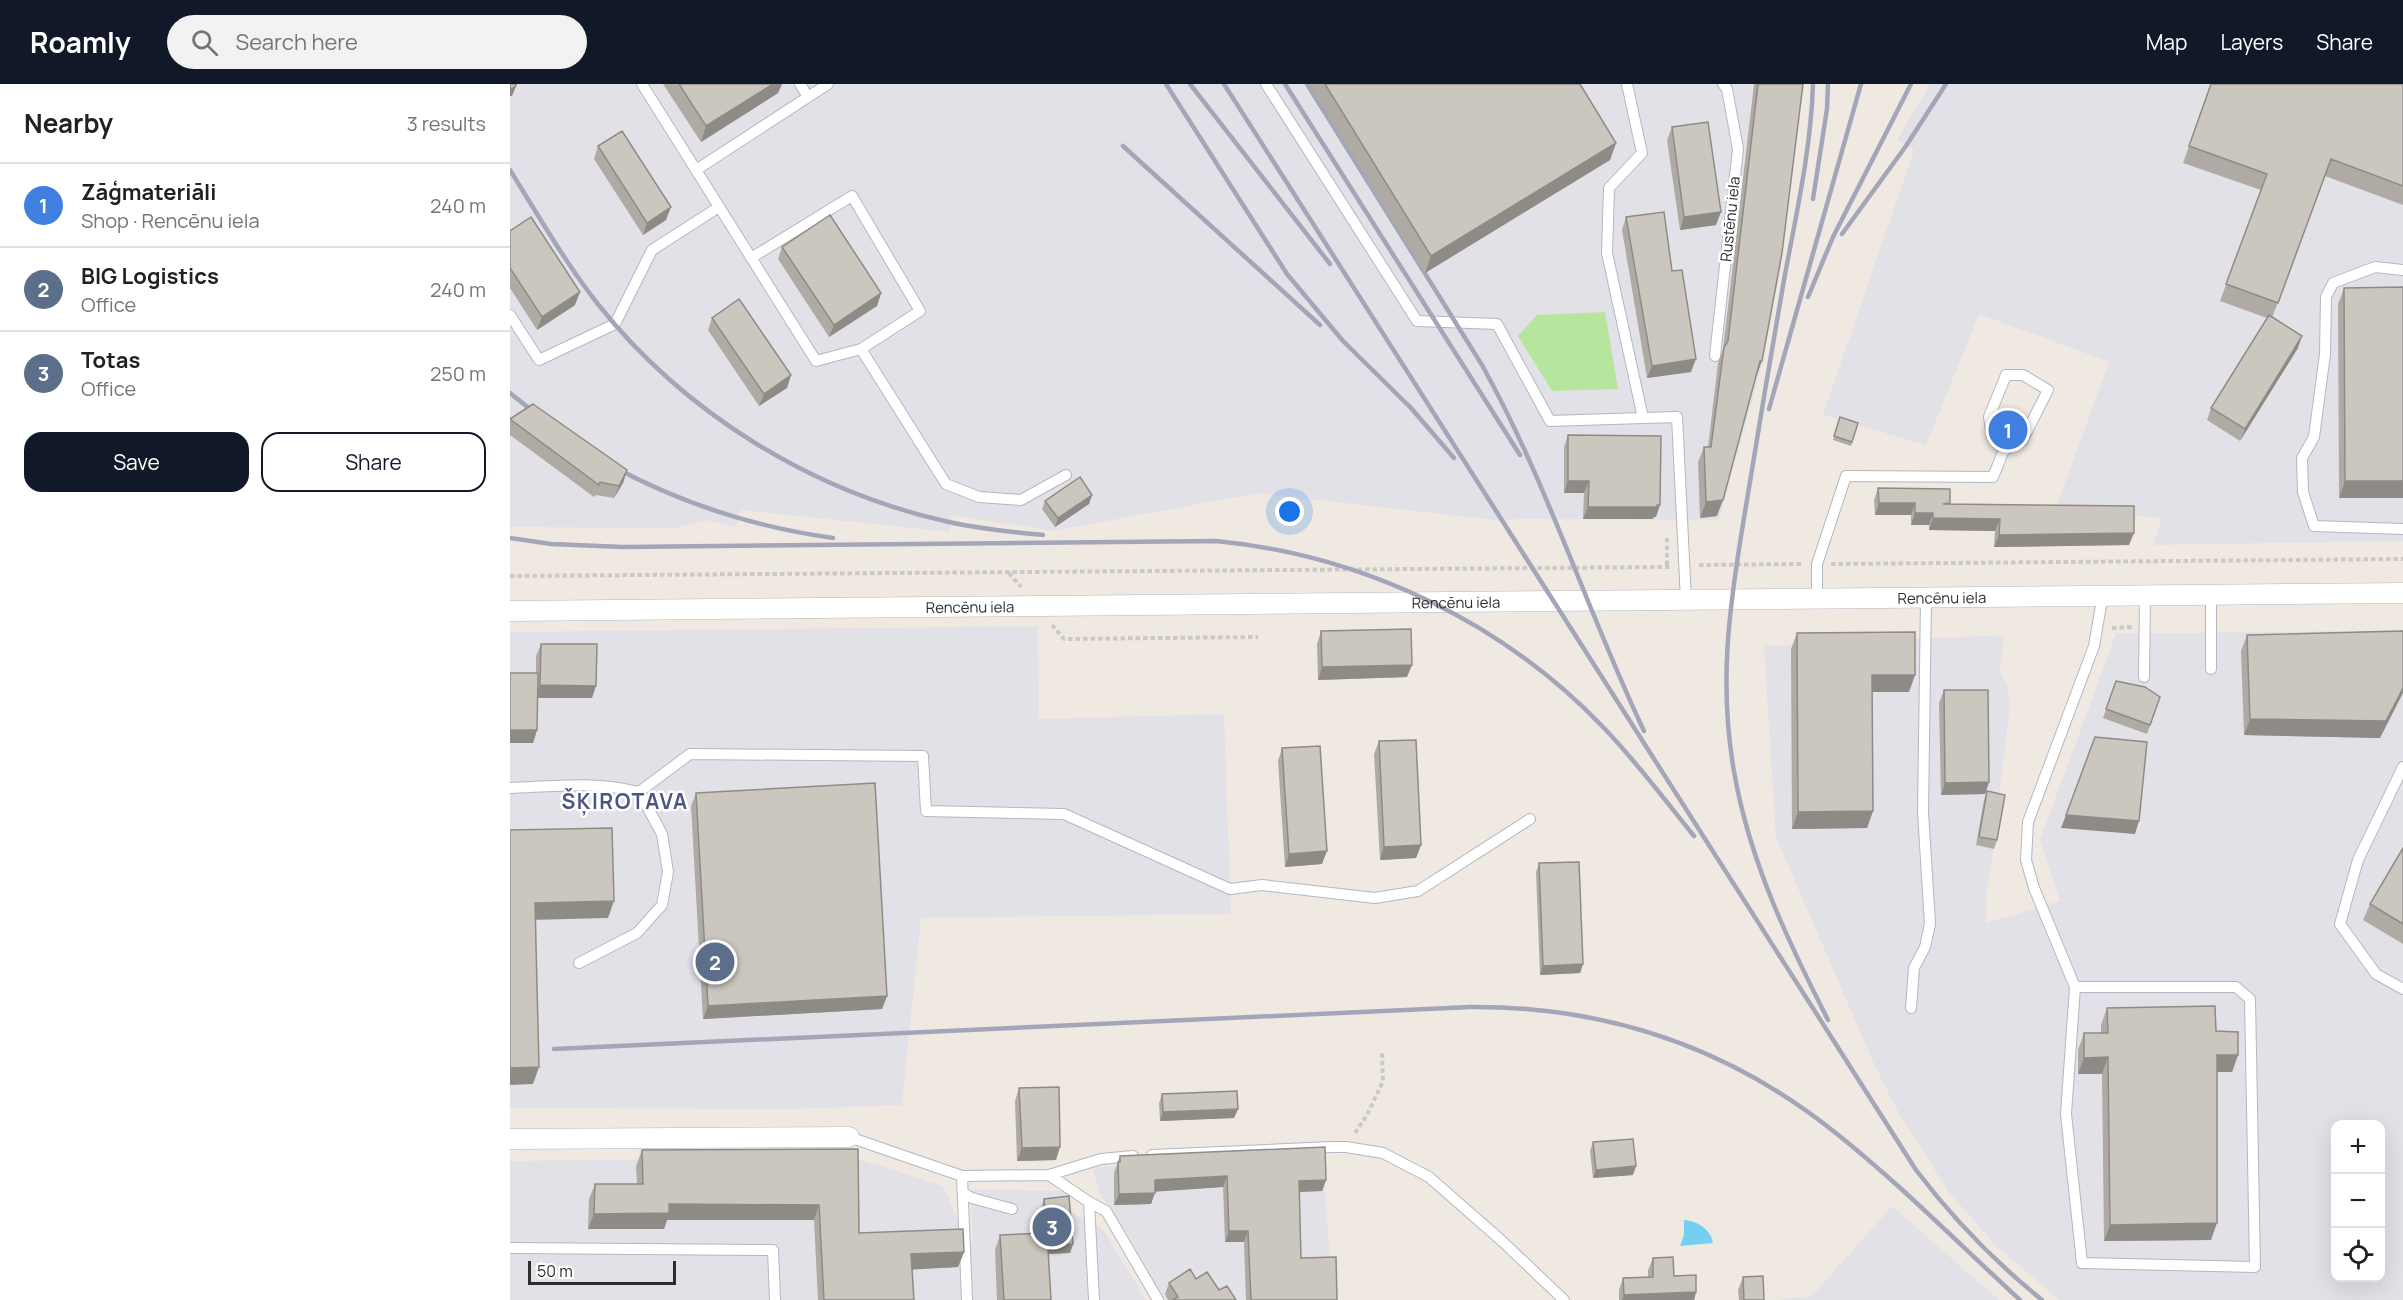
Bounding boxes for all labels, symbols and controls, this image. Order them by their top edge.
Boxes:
search box [167,15,587,69]
text: Roamly [30,23,131,61]
icon: search [188,26,221,59]
text: Search here [236,27,358,57]
text: Map [2146,28,2187,56]
text: Layers [2220,28,2283,56]
text: Share [2316,28,2373,56]
text: Nearby [24,105,113,141]
text: 3 results [407,110,486,137]
street label: Rustēnu iela [1715,175,1745,263]
text: Zāģmateriāli [81,177,216,207]
text: 1 [39,192,48,219]
text: 240 m [430,192,486,219]
text: Shop · Rencēnu iela [81,207,260,234]
text: BIG Logistics [81,261,219,291]
text: 2 [38,276,49,303]
text: 240 m [430,276,486,303]
text: Office [81,291,136,318]
text: Totas [81,345,140,375]
text: 3 [38,360,49,387]
text: 250 m [430,360,486,387]
text: Office [81,375,136,402]
pin: 1 [1988,408,2028,452]
button: Save [24,432,249,492]
button: Share [261,432,486,492]
your location [1275,497,1304,526]
street label: Rencēnu iela [1897,586,1986,608]
street label: Rencēnu iela [1411,591,1500,613]
street label: Rencēnu iela [926,596,1014,618]
district label: ŠĶIROTAVA [562,787,688,816]
pin: 2 [696,940,734,984]
map controls [2331,1120,2385,1282]
button: + [2331,1120,2385,1174]
button: − [2331,1174,2385,1228]
pin: 3 [1032,1204,1072,1250]
button: locate [2331,1228,2385,1282]
scale bar [528,1258,676,1286]
text: 50 m [537,1260,573,1282]

